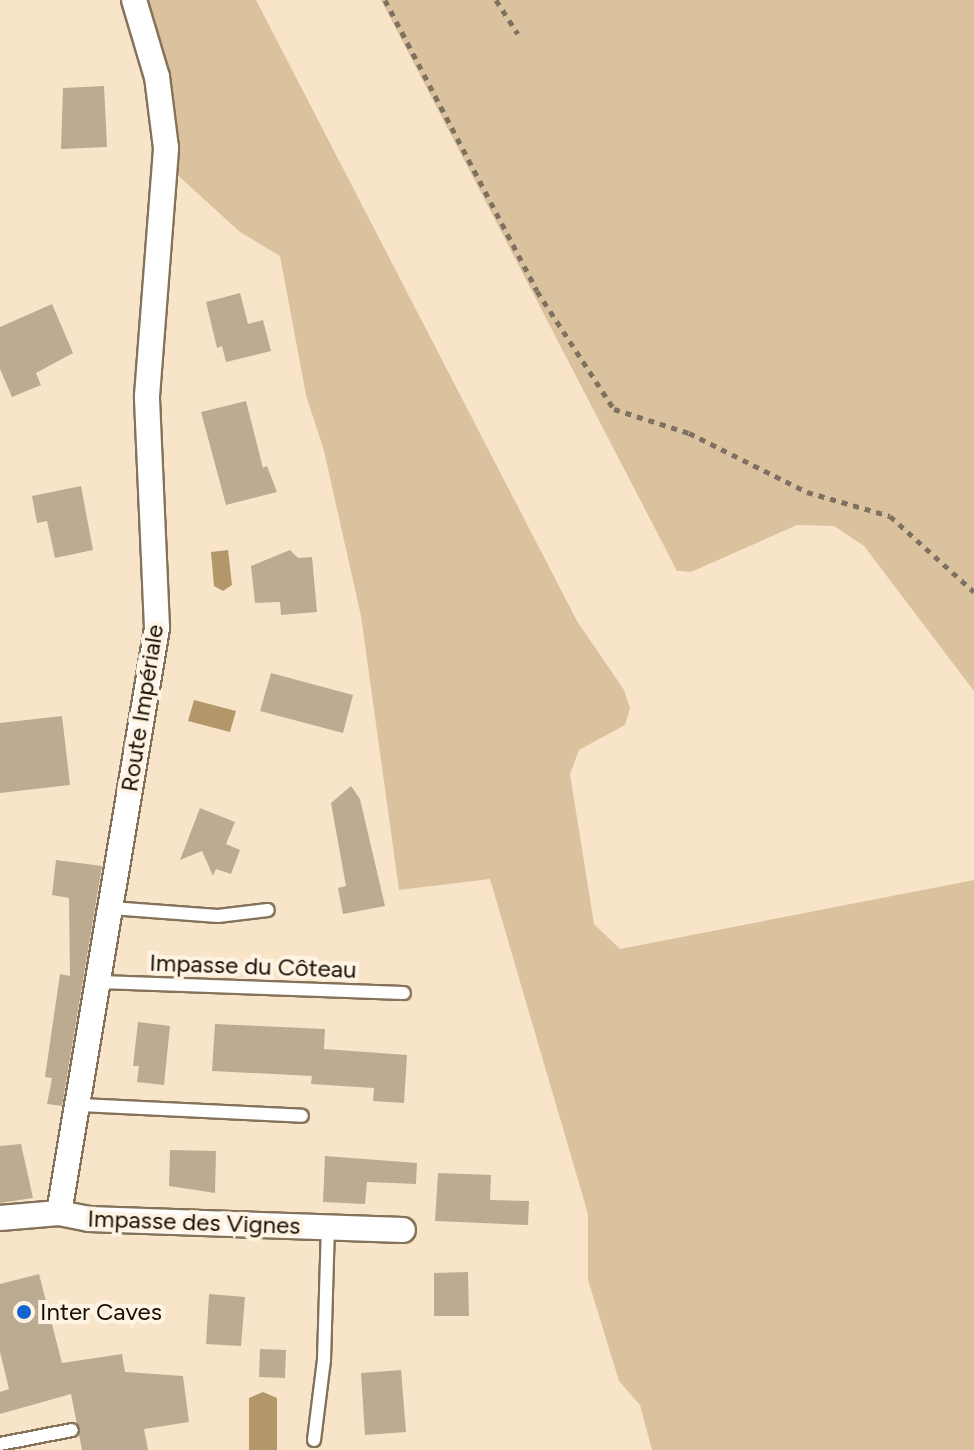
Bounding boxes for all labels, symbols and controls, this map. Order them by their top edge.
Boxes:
street label: Route Impériale [115,622,169,794]
street label: Impasse du Côteau [149,948,357,984]
street label: Impasse des Vignes [87,1204,301,1240]
place label: Inter Caves [40,1298,162,1326]
marker: Inter Caves [15,1303,33,1321]

